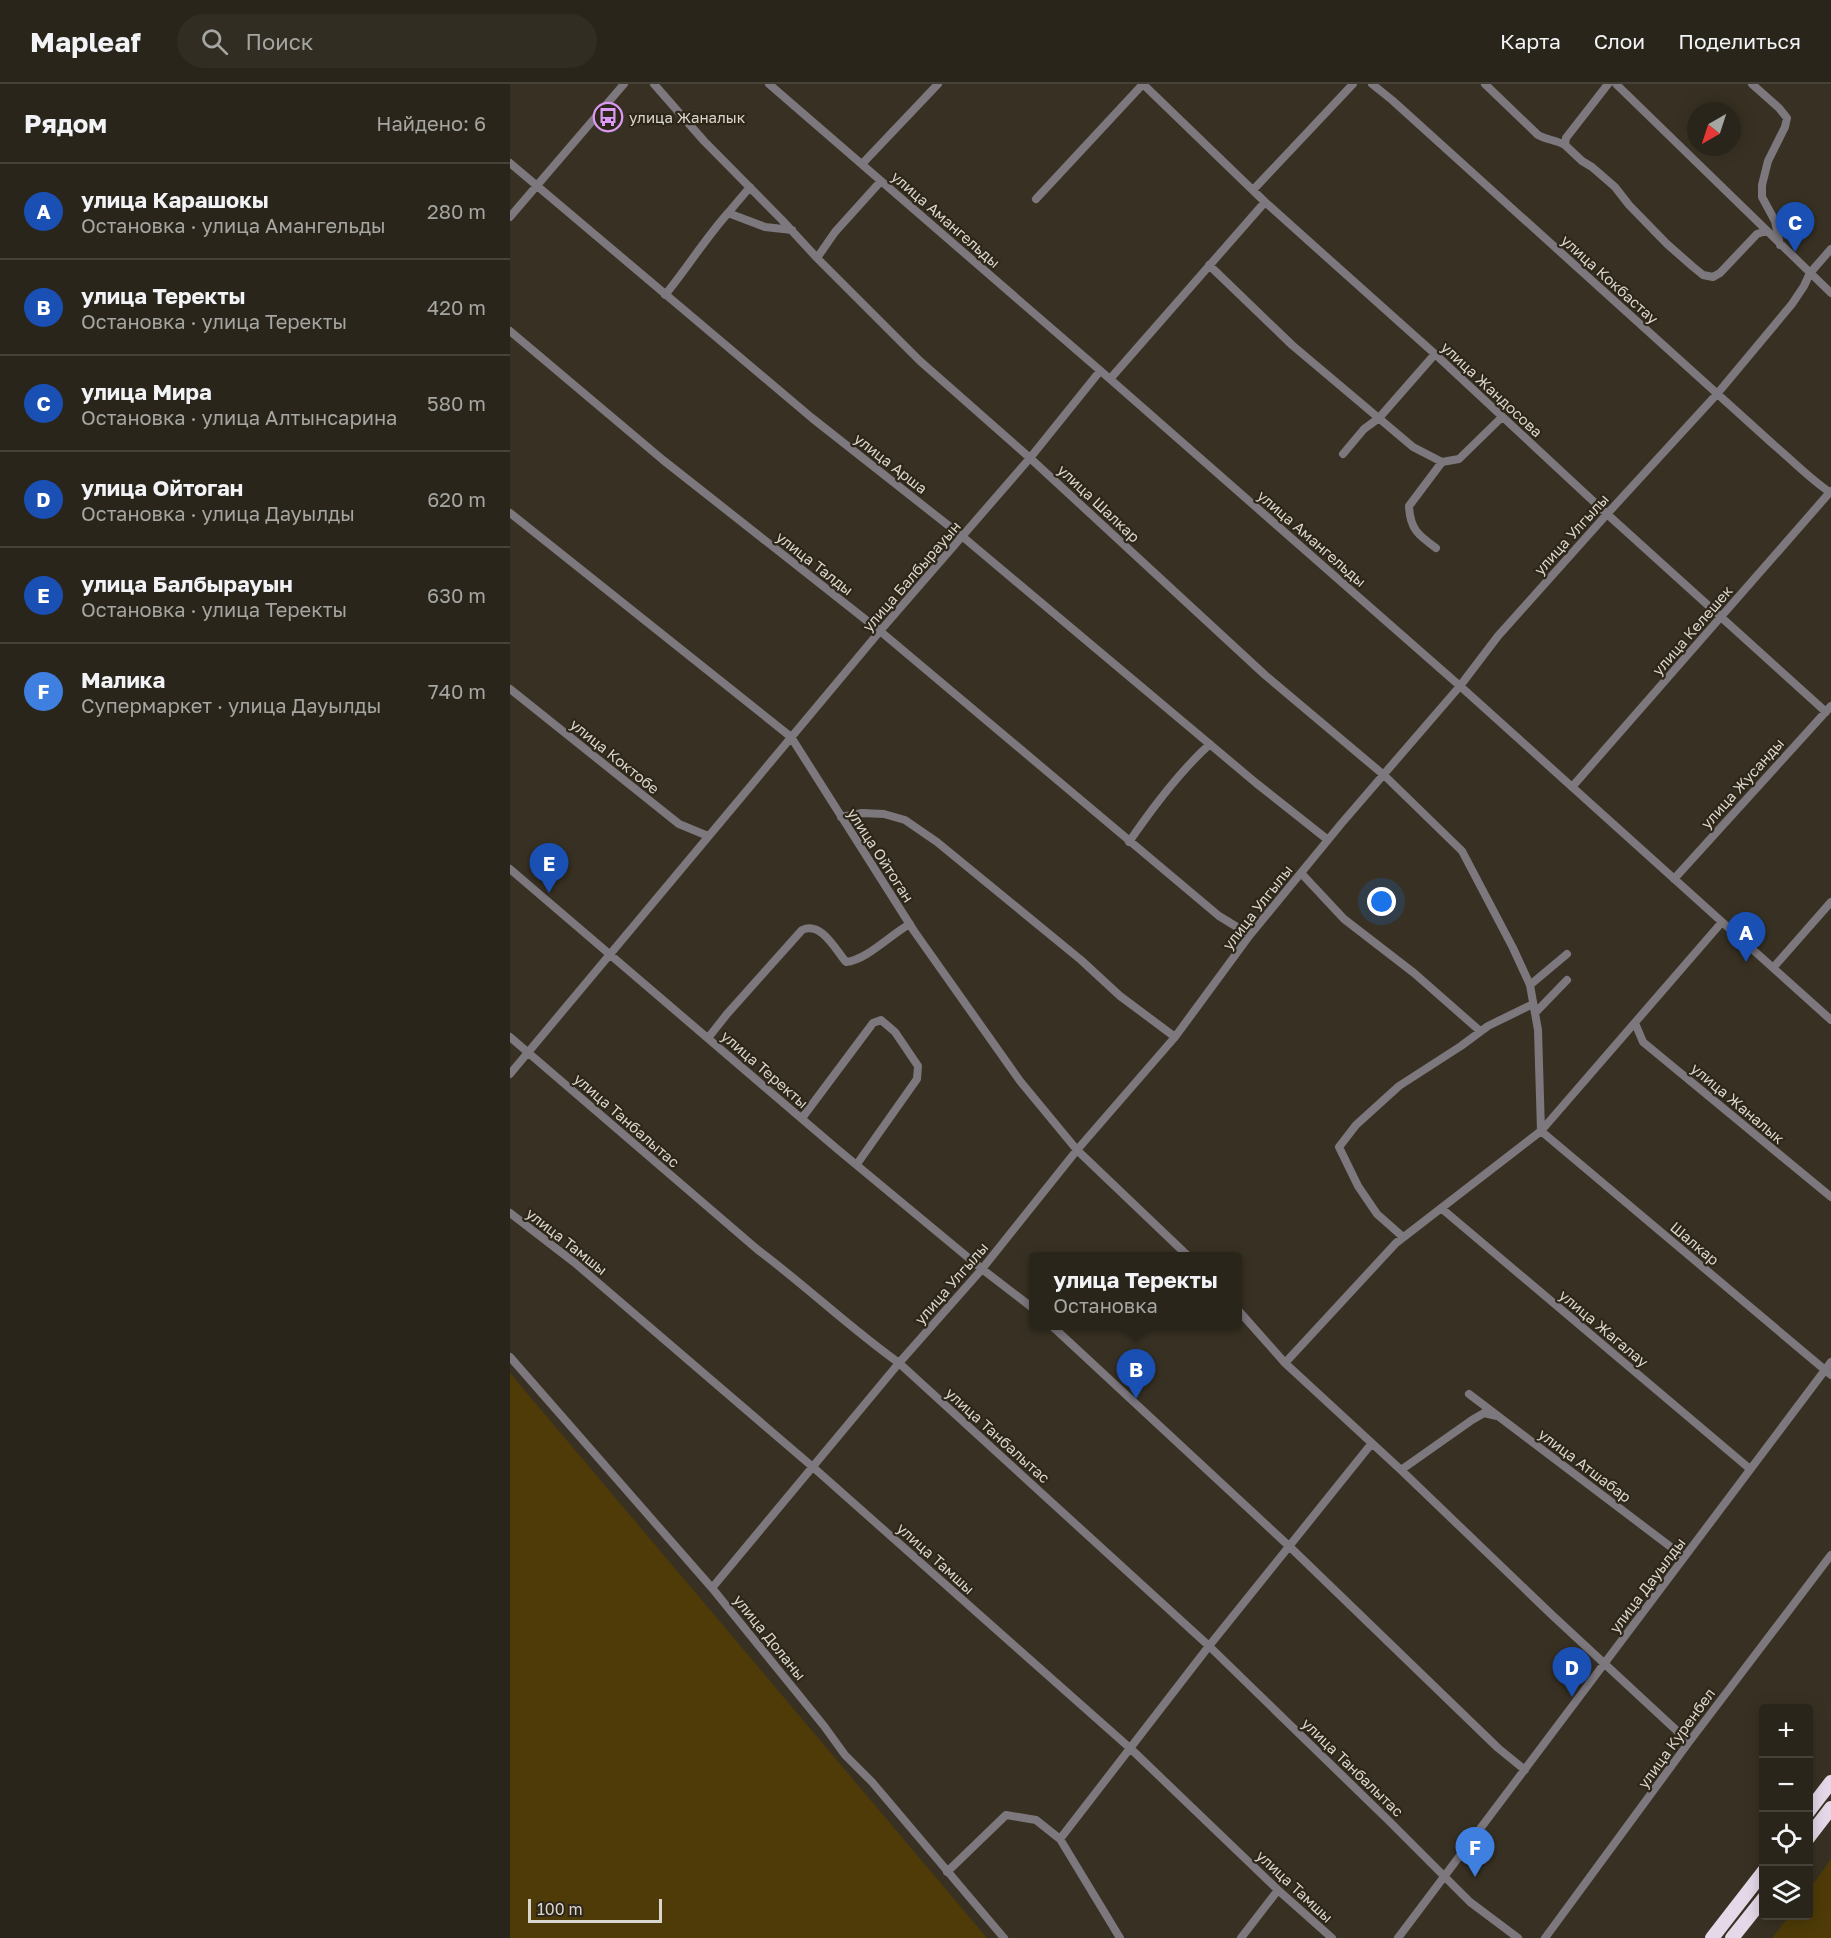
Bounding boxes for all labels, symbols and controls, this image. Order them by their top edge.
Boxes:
search box [177,14,597,68]
text: Mapleaf [30,25,141,58]
icon: search [198,25,231,58]
text: Поиск [246,28,313,55]
text: Карта [1500,28,1561,54]
text: Слои [1594,28,1645,54]
text: Поделиться [1678,28,1801,54]
bus stop icon: улица Жаналык [592,101,624,133]
north arrow [1687,102,1741,156]
text: Рядом [24,108,107,139]
place label: улица Жаналык [629,108,746,126]
text: Найдено: 6 [376,111,486,135]
street label: улица Амангельды [888,167,1004,271]
text: улица Карашокы [81,186,269,213]
text: A [36,199,51,223]
text: 280 m [427,199,486,223]
pin: C [1776,202,1814,252]
text: Остановка · улица Амангельды [81,213,386,237]
street label: улица Кокбастау [1558,231,1663,328]
text: улица Теректы [81,282,246,309]
text: B [36,295,51,319]
text: 420 m [427,295,486,319]
text: Остановка · улица Теректы [81,309,347,333]
street label: улица Жандосова [1438,337,1546,441]
text: улица Мира [81,378,212,405]
text: C [36,391,51,415]
text: 580 m [427,391,486,415]
text: Остановка · улица Алтынсарина [81,405,397,429]
street label: улица Арша [851,429,931,497]
street label: улица Шалкар [1054,460,1144,546]
text: улица Ойтоган [81,474,243,501]
street label: улица Амангельды [1254,486,1370,590]
text: D [36,487,51,511]
text: 620 m [427,487,486,511]
street label: улица Улгылы [1530,490,1612,578]
text: Остановка · улица Дауылды [81,501,355,525]
street label: улица Балбырауын [858,517,964,635]
street label: улица Талды [773,527,857,599]
text: улица Балбырауын [81,570,293,597]
street label: улица Келешек [1648,581,1736,679]
text: E [37,583,50,607]
text: 630 m [427,583,486,607]
text: Остановка · улица Теректы [81,597,347,621]
text: Малика [81,666,165,693]
text: F [38,679,49,703]
text: 740 m [428,679,486,703]
text: Супермаркет · улица Дауылды [81,693,381,717]
street label: улица Коктобе [567,715,663,798]
street label: улица Жусанды [1697,734,1787,832]
street label: улица Ойтоган [844,805,918,905]
pin: E [530,844,568,893]
street label: улица Улгылы [1218,861,1296,953]
your location [1367,887,1396,916]
pin: A [1726,912,1766,962]
street label: улица Теректы [718,1026,812,1112]
street label: улица Жаналык [1688,1059,1789,1148]
street label: улица Танбалытас [570,1069,684,1171]
street label: улица Тамшы [523,1204,611,1278]
street label: Шалкар [1667,1217,1723,1269]
street label: улица Улгылы [910,1238,992,1328]
popup [1029,1252,1242,1330]
text: улица Теректы [1053,1266,1218,1293]
street label: улица Жагалау [1556,1285,1653,1371]
text: Остановка [1053,1293,1158,1317]
pin: B [1116,1350,1156,1399]
street label: улица Танбалытас [942,1383,1054,1487]
street label: улица Атшабар [1535,1424,1635,1506]
street label: улица Тамшы [894,1519,978,1597]
street label: улица Дауылды [1605,1534,1689,1636]
street label: улица Доланы [730,1591,810,1683]
pin: D [1552,1648,1592,1697]
street label: улица Куренбел [1634,1684,1718,1792]
map controls [1759,1704,1813,1920]
button: + [1759,1704,1813,1758]
street label: улица Танбалытас [1299,1714,1407,1820]
button: − [1759,1758,1813,1812]
button: locate [1759,1812,1813,1866]
pin: F [1456,1828,1494,1877]
street label: улица Тамшы [1253,1846,1337,1926]
button: layers [1759,1866,1813,1920]
scale bar [528,1896,662,1924]
text: 100 m [537,1899,583,1919]

